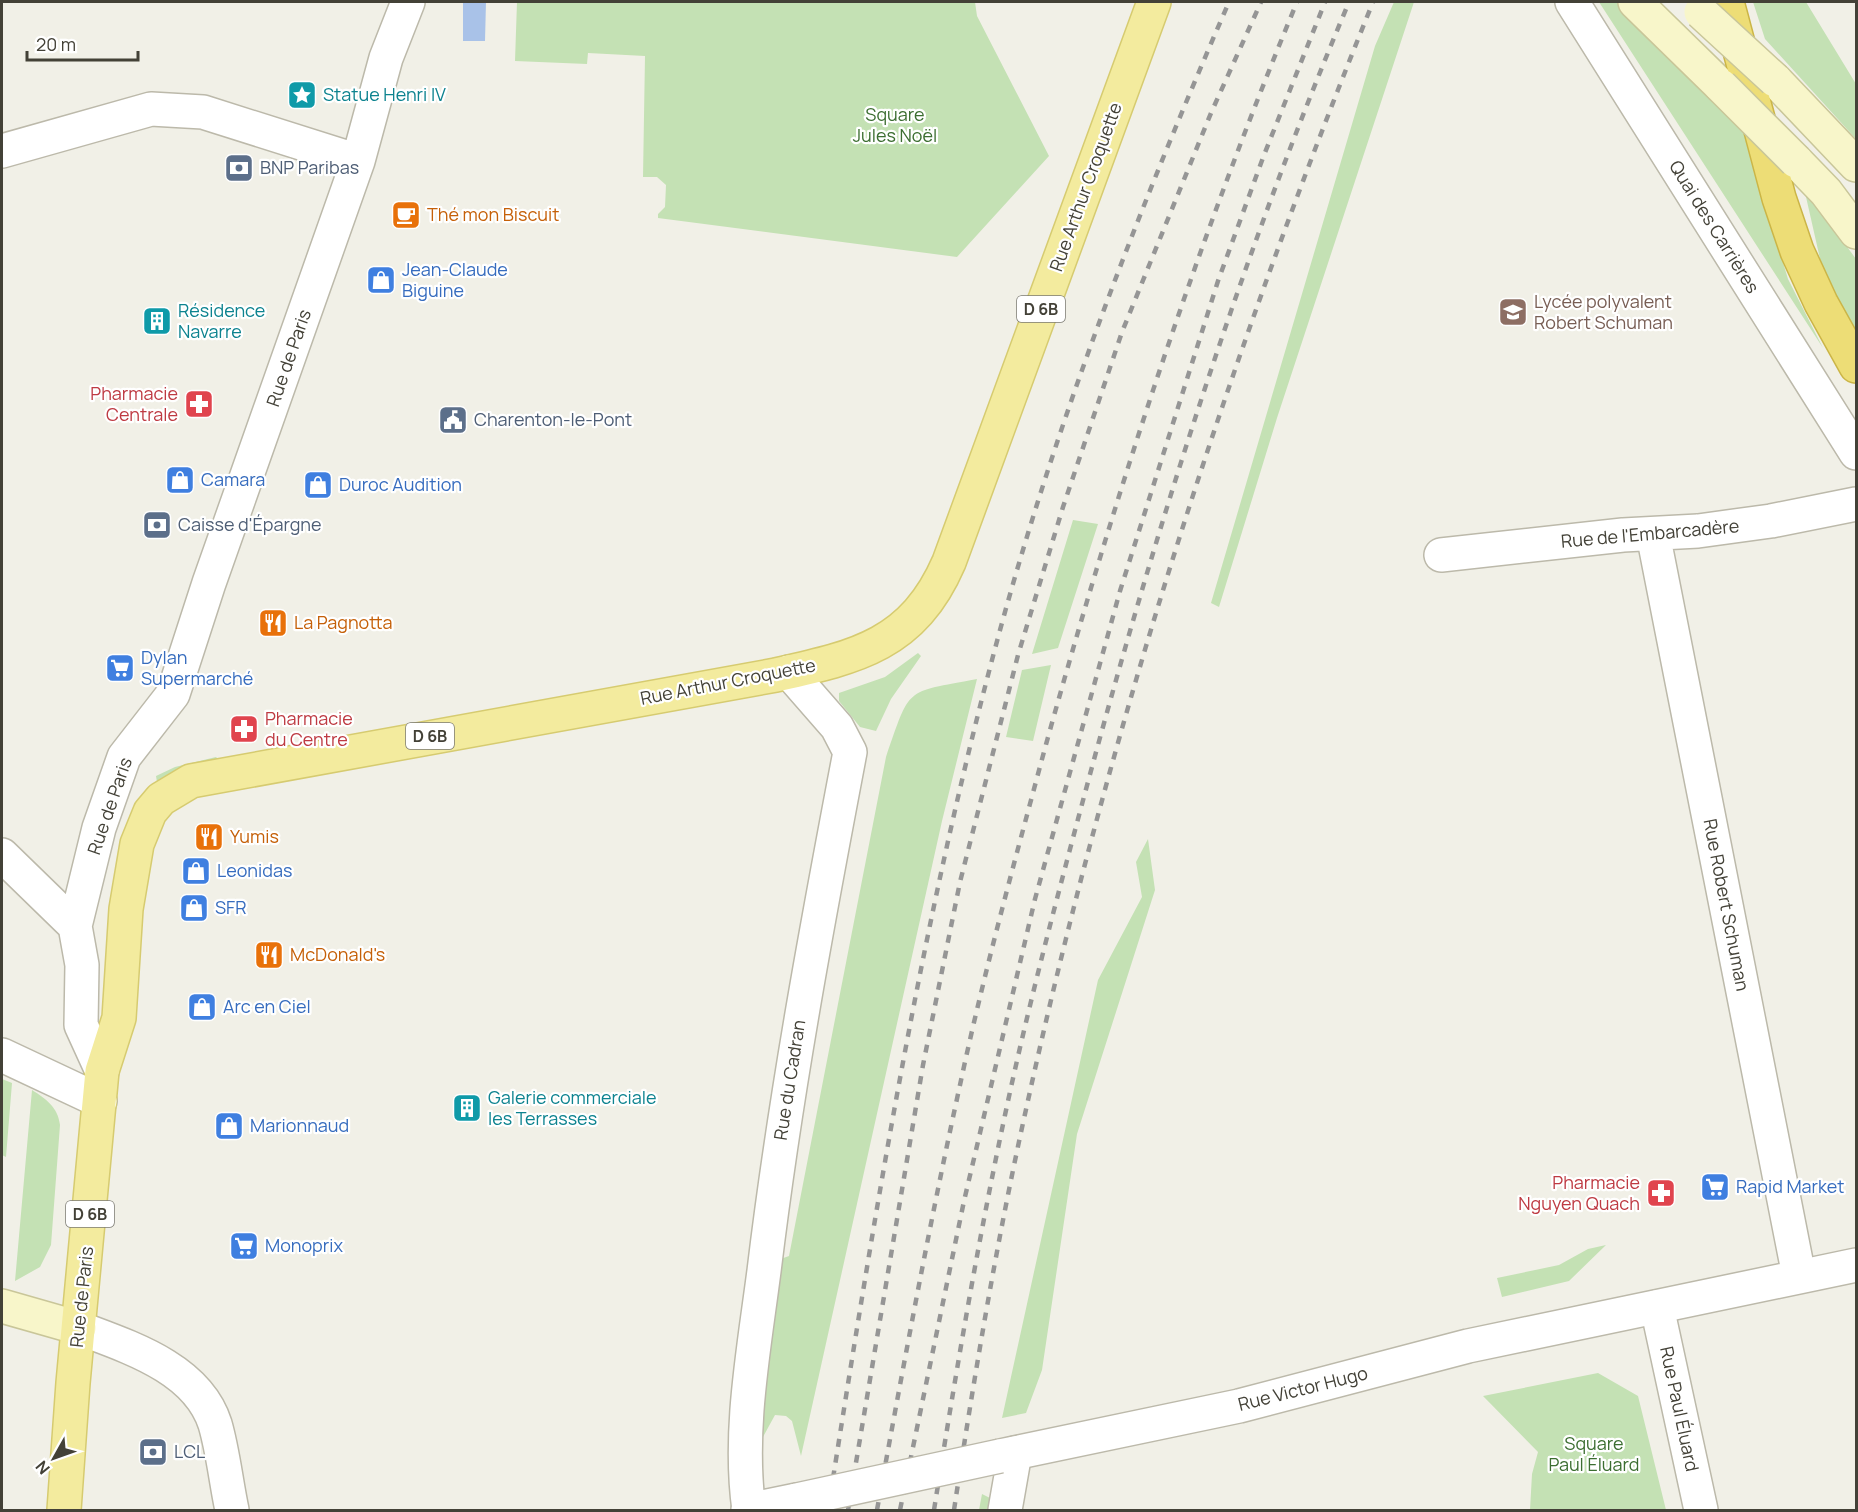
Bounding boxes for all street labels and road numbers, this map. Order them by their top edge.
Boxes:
street label: Rue Arthur Croquette [1043,99,1127,275]
street label: Quai des Carrières [1664,155,1765,298]
road number: D 6B [1017,296,1065,322]
street label: Rue de Paris [260,306,316,410]
street label: Rue de l'Embarcadère [1560,513,1740,553]
street label: Rue Arthur Croquette [638,652,818,710]
road number: D 6B [406,723,454,749]
street label: Rue de Paris [81,754,137,858]
street label: Rue Robert Schuman [1699,817,1755,993]
street label: Rue du Cadran [768,1018,810,1142]
road number: D 6B [66,1201,114,1227]
street label: Rue de Paris [64,1245,98,1349]
street label: Rue Paul Éluard [1655,1344,1705,1474]
street label: Rue Victor Hugo [1235,1360,1370,1416]

